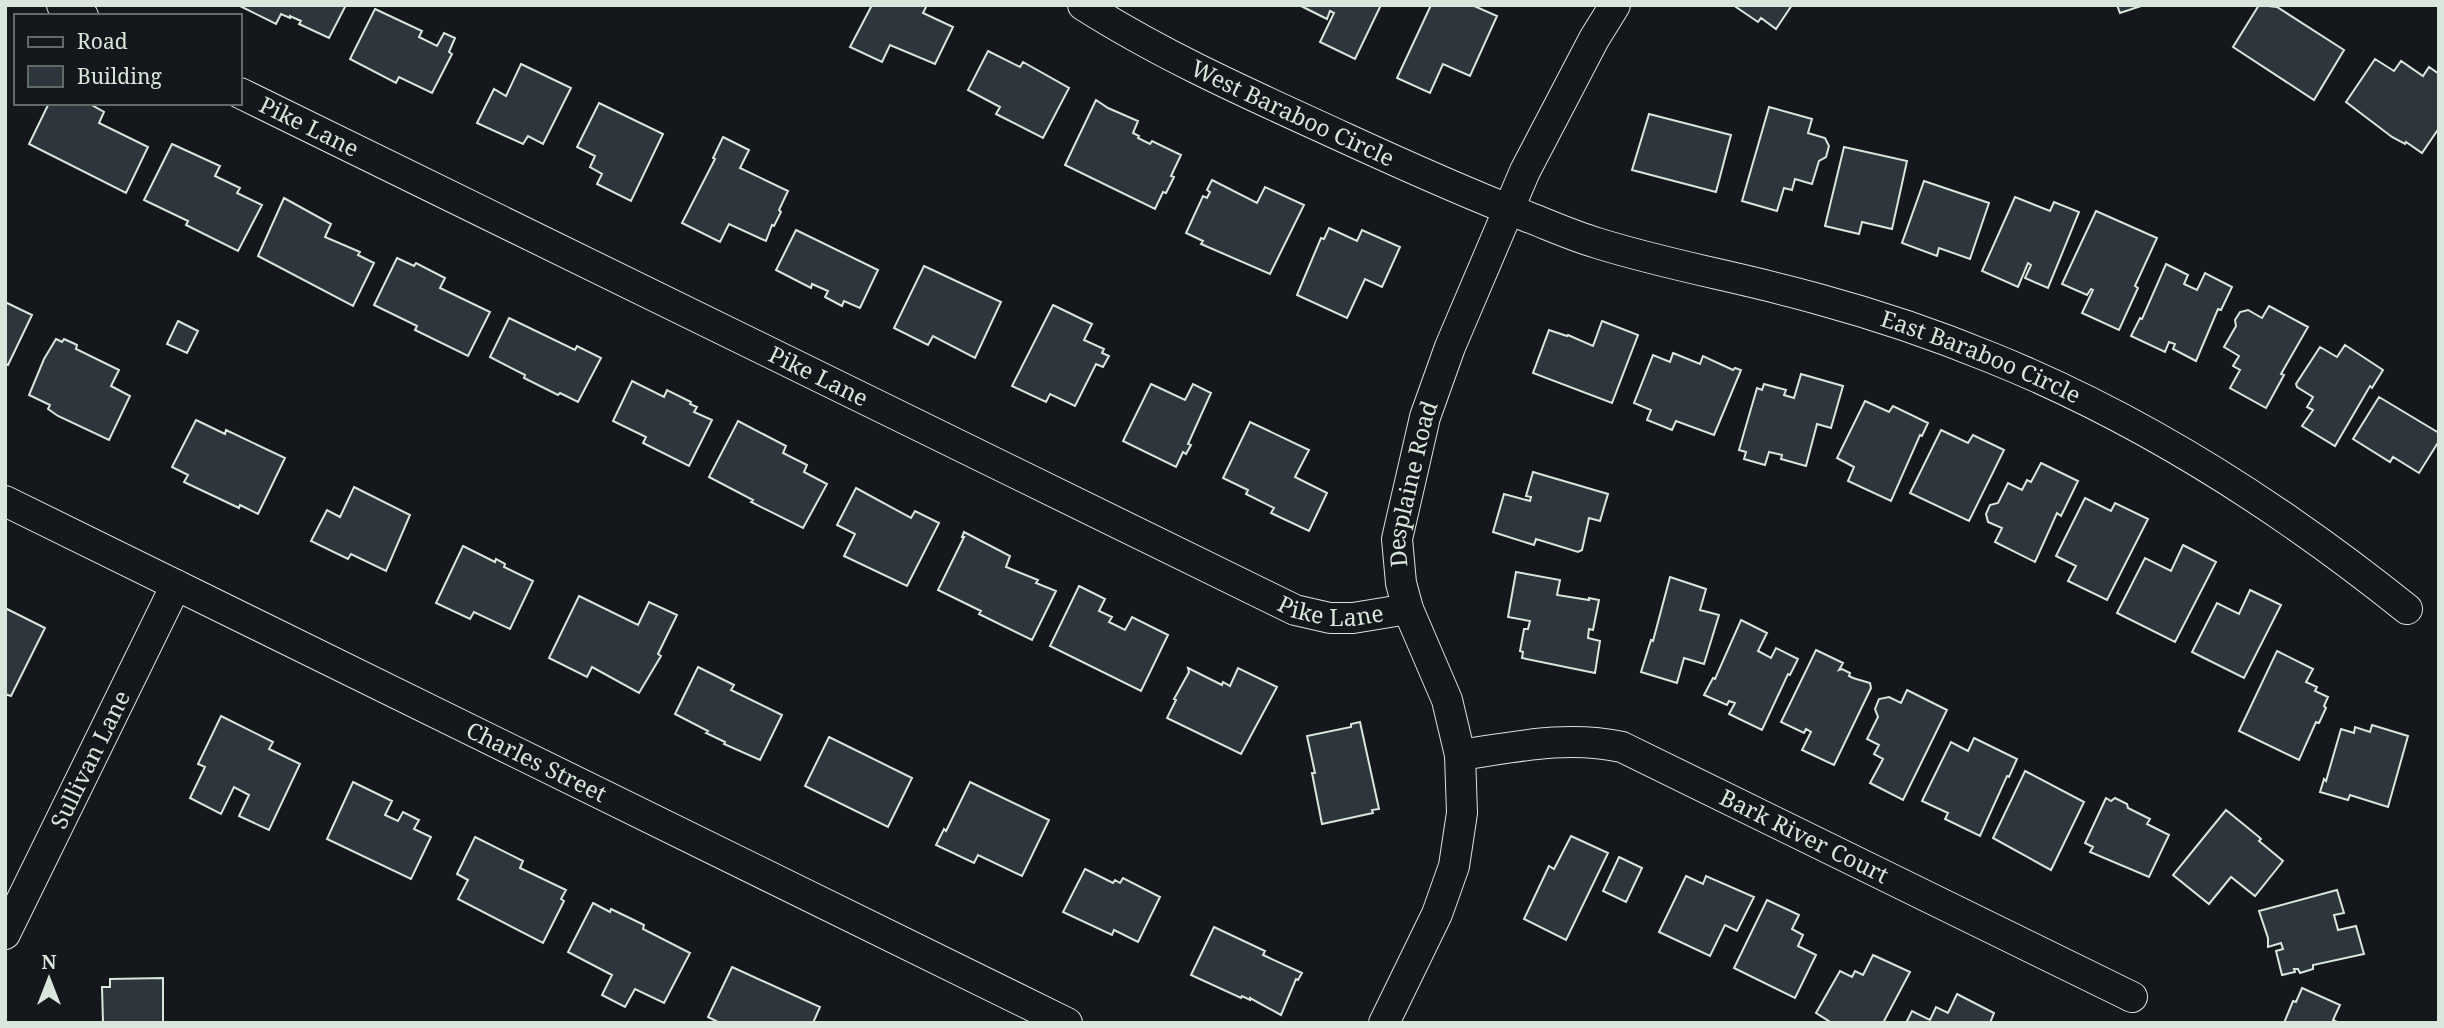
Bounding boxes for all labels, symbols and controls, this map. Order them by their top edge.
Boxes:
legend [14,14,242,105]
text: Road [77,27,128,55]
street label: West Baraboo Circle [1186,51,1400,173]
text: Building [77,62,162,90]
street label: Pike Lane [254,88,365,164]
street label: East Baraboo Circle [1877,302,2087,410]
street label: Pike Lane [764,338,874,413]
street label: Desplaine Road [1380,396,1445,569]
street label: Pike Lane [1273,587,1386,633]
street label: Sullivan Lane [42,685,137,834]
street label: Charles Street [461,713,612,809]
street label: Bark River Court [1715,780,1894,890]
north arrow [14,944,84,1014]
text: N [42,949,57,975]

